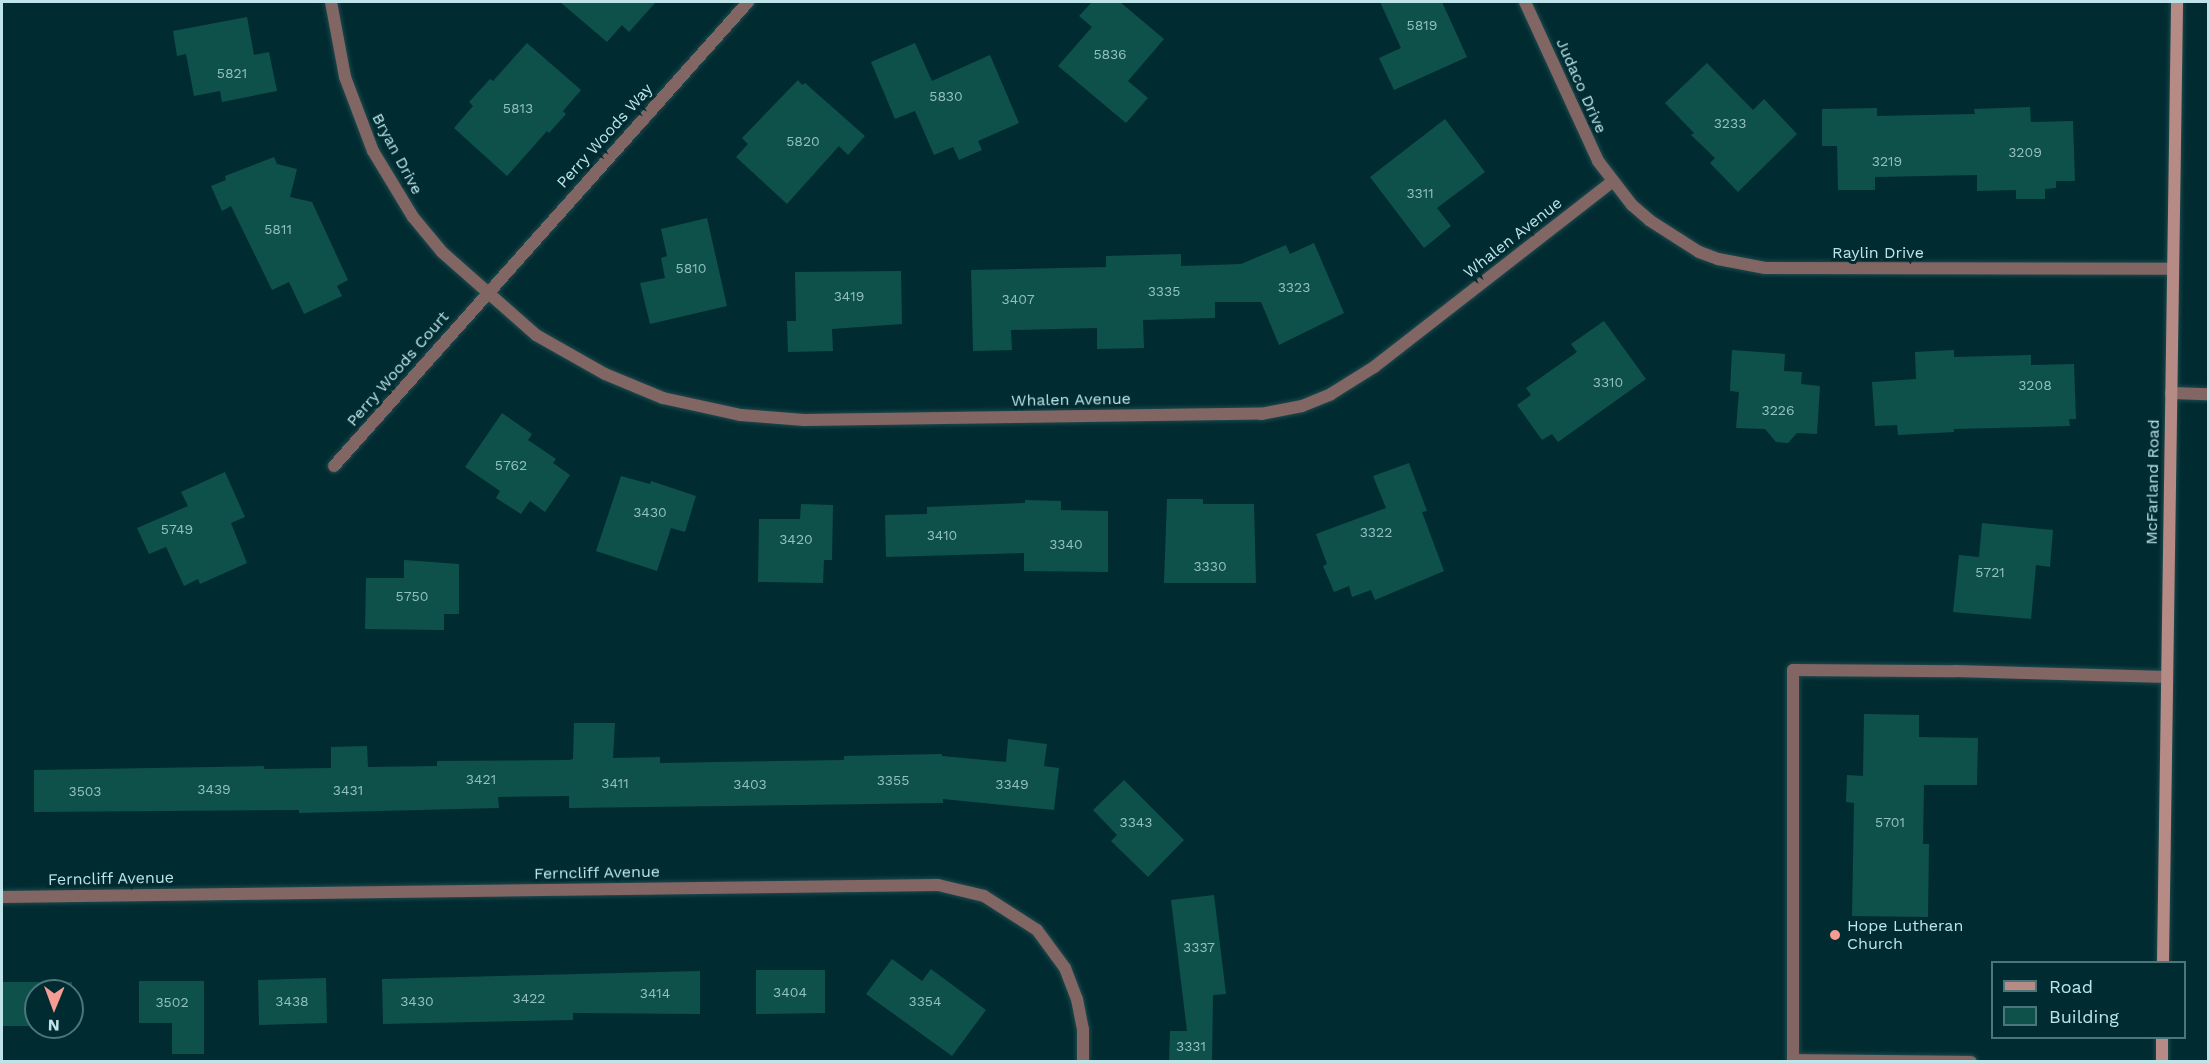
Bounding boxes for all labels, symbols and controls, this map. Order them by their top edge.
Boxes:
house number: 5819 [1407,17,1437,33]
street label: Judaco Drive [1552,36,1610,136]
house number: 5836 [1093,46,1127,62]
house number: 5821 [217,65,247,81]
street label: Perry Woods Way [553,79,657,193]
house number: 5830 [929,88,963,104]
house number: 5813 [503,100,533,116]
street label: Bryan Drive [368,110,426,198]
house number: 3233 [1714,115,1746,131]
house number: 5820 [786,133,820,149]
house number: 3209 [2008,144,2042,160]
house number: 3219 [1872,153,1902,169]
house number: 3311 [1406,185,1434,201]
street label: Whalen Avenue [1460,193,1566,283]
house number: 5811 [264,221,292,237]
street label: Raylin Drive [1832,243,1924,263]
house number: 5810 [676,260,706,276]
house number: 3323 [1278,279,1310,295]
house number: 3335 [1148,283,1180,299]
house number: 3419 [834,288,864,304]
house number: 3407 [1002,291,1034,307]
street label: Perry Woods Court [343,307,453,431]
house number: 3310 [1593,374,1623,390]
house number: 3208 [2018,377,2052,393]
street label: Whalen Avenue [1011,389,1131,411]
house number: 3226 [1762,402,1794,418]
street label: McFarland Road [2142,419,2164,545]
house number: 5762 [495,457,527,473]
house number: 3430 [633,504,667,520]
house number: 5749 [161,521,193,537]
house number: 3322 [1360,524,1392,540]
house number: 3410 [927,527,957,543]
house number: 3420 [779,531,813,547]
house number: 3340 [1049,536,1083,552]
house number: 3330 [1193,558,1227,574]
house number: 5721 [1975,564,2005,580]
house number: 5750 [396,588,428,604]
house number: 3421 [466,771,496,787]
house number: 3355 [877,772,909,788]
house number: 3411 [601,775,629,791]
house number: 3403 [733,776,767,792]
house number: 3349 [995,776,1029,792]
house number: 3439 [197,781,231,797]
house number: 3431 [333,782,363,798]
house number: 3503 [69,783,101,799]
house number: 3343 [1119,814,1153,830]
house number: 5701 [1875,814,1905,830]
street label: Ferncliff Avenue [533,862,661,884]
street label: Ferncliff Avenue [47,868,175,890]
place label: Hope Lutheran Church [1847,916,1963,954]
marker: Hope Lutheran Church [1828,928,1842,942]
house number: 3337 [1183,939,1215,955]
legend [1991,961,2186,1039]
text: Road [2049,976,2093,997]
north arrow [24,979,84,1039]
house number: 3404 [773,984,807,1000]
house number: 3414 [640,985,670,1001]
house number: 3422 [512,990,546,1006]
house number: 3438 [275,993,309,1009]
house number: 3430 [400,993,434,1009]
house number: 3354 [908,993,942,1009]
house number: 3502 [155,994,189,1010]
text: Building [2049,1006,2119,1027]
text: N [48,1016,60,1035]
house number: 3331 [1176,1038,1206,1054]

